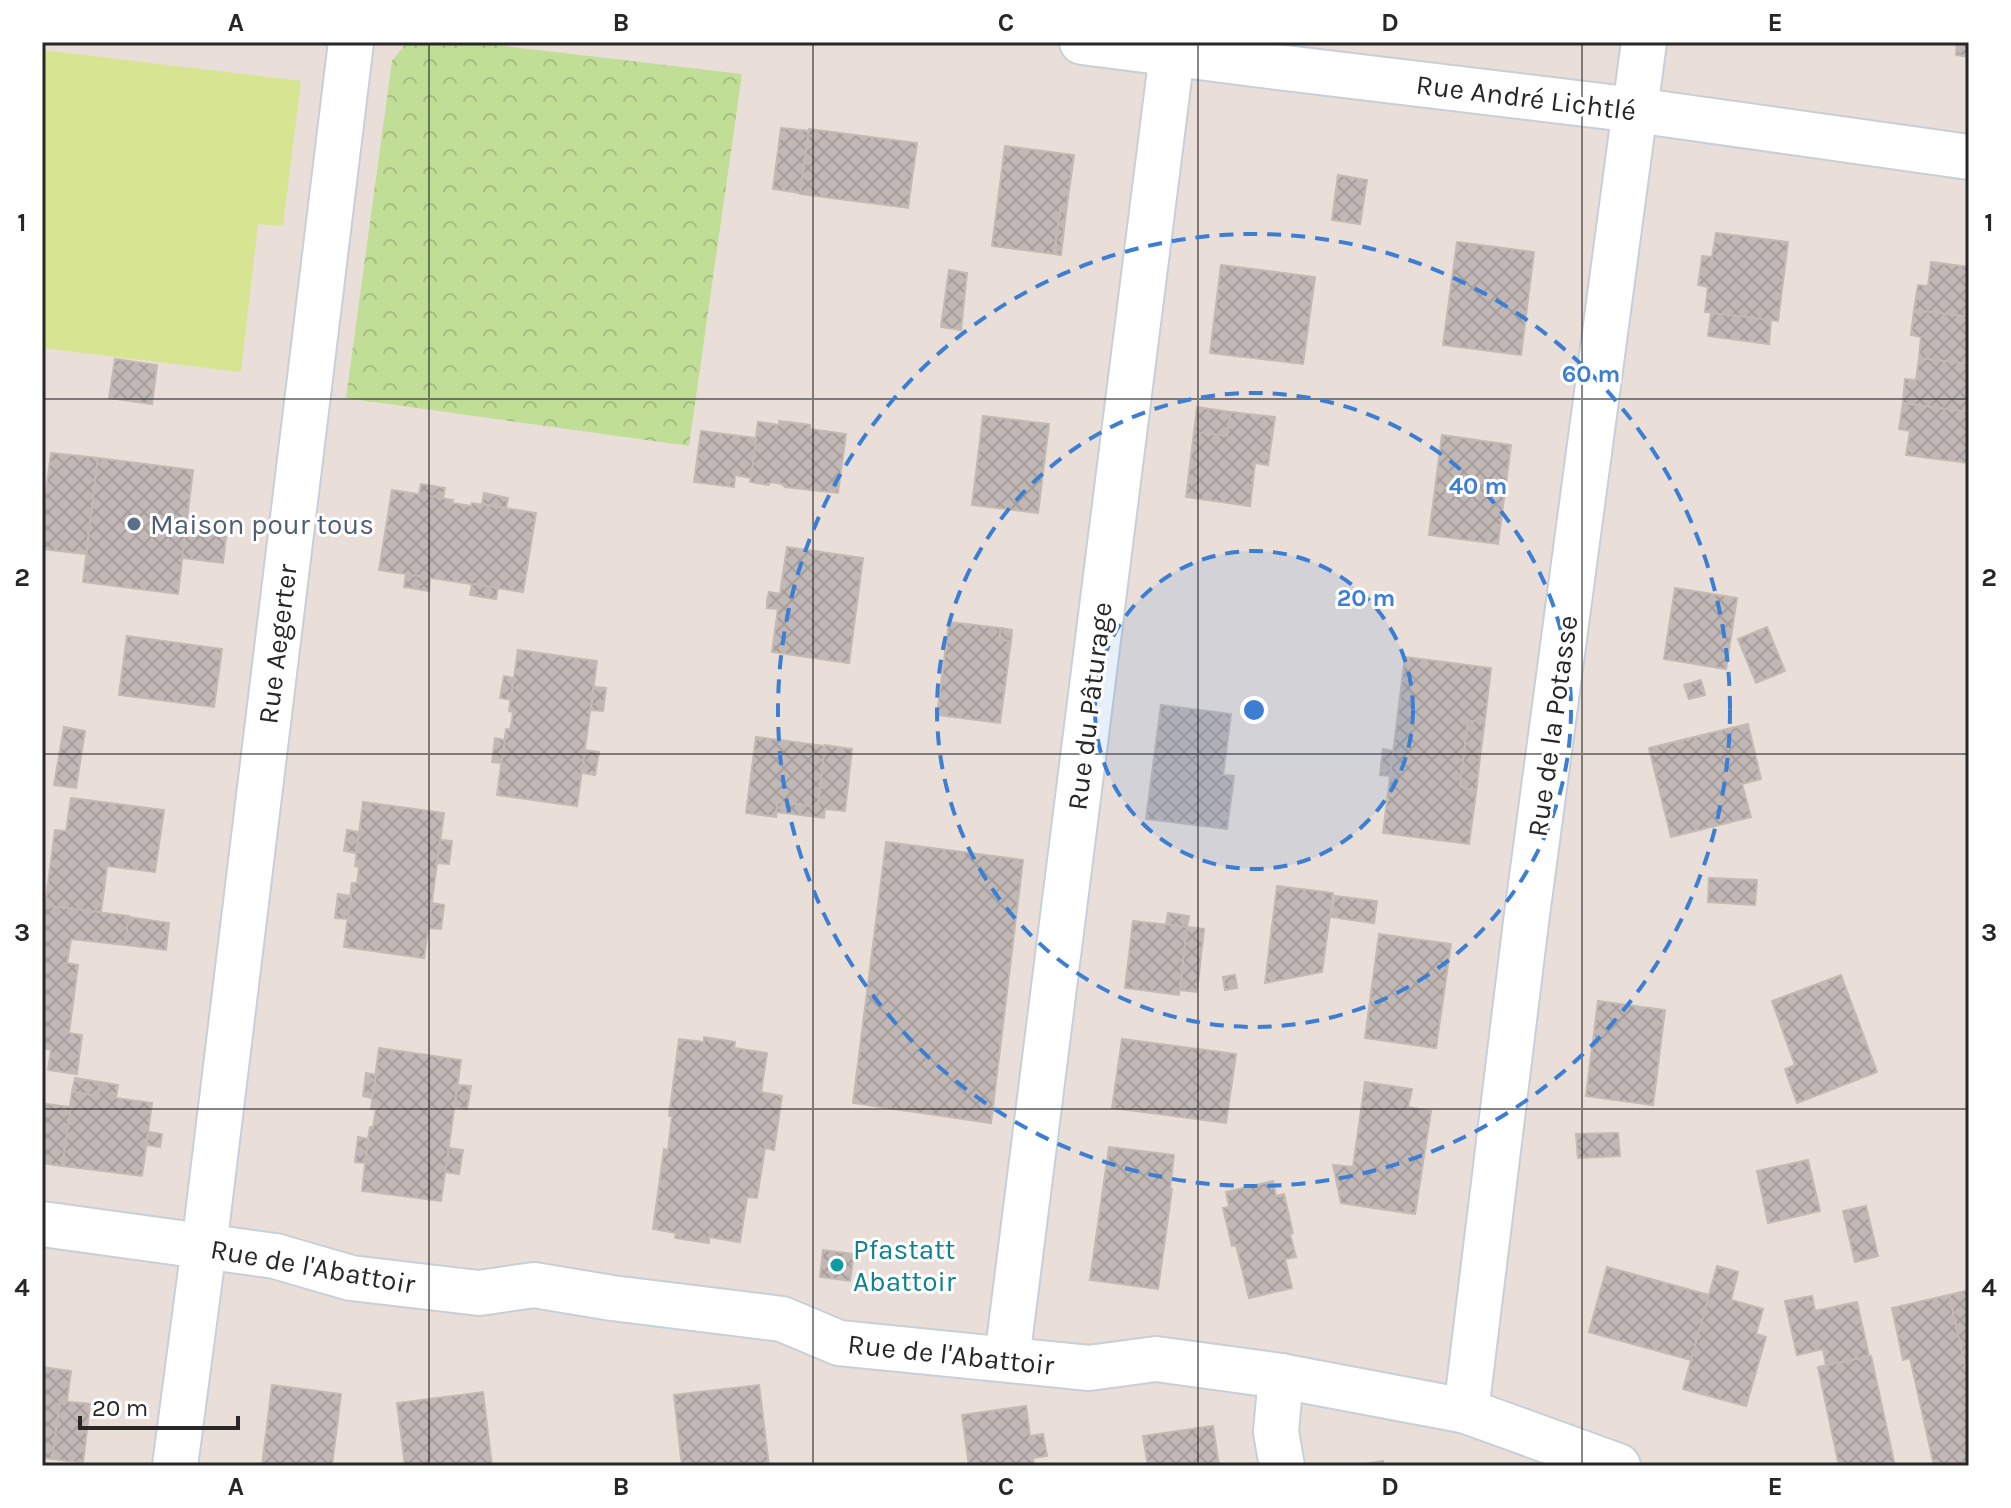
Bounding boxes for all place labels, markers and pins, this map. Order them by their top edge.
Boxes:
place label: Maison pour tous [150,508,374,541]
marker: Maison pour tous [125,515,143,533]
centre of rings [1240,696,1268,724]
place label: Pfastatt Abattoir [853,1233,957,1298]
marker: Pfastatt Abattoir [828,1256,846,1274]

